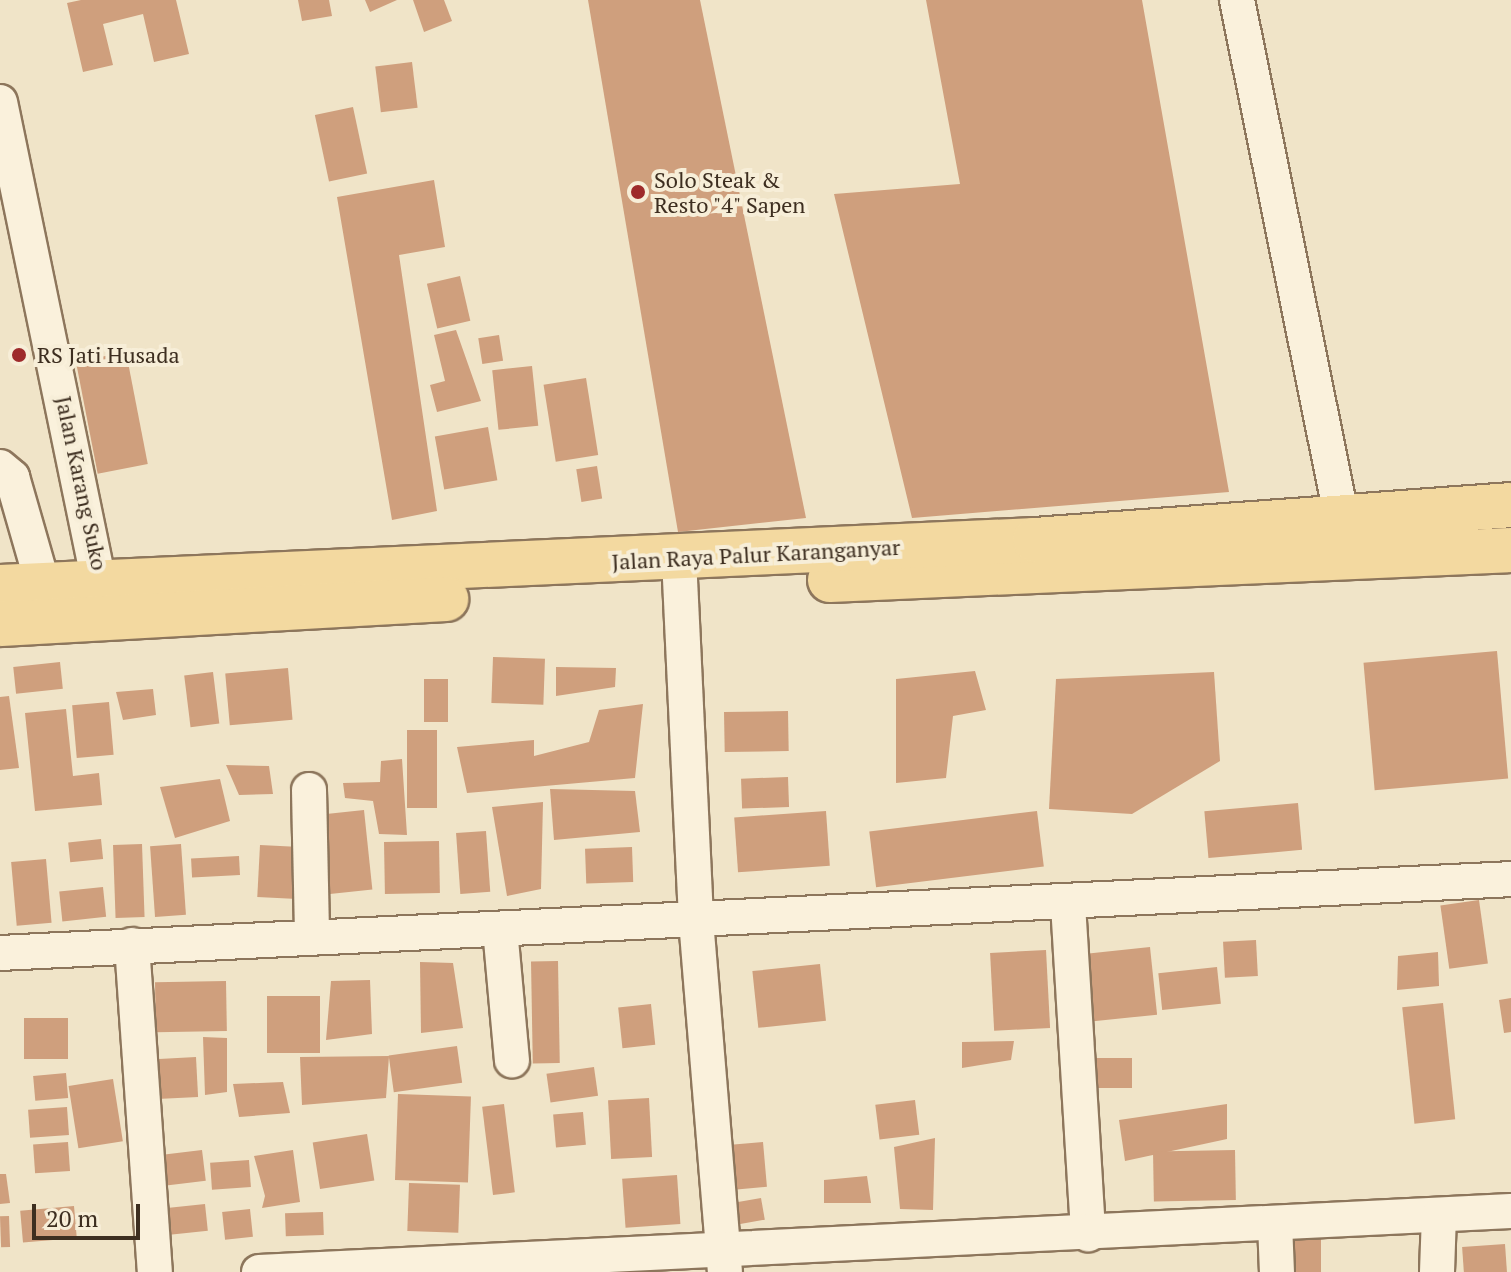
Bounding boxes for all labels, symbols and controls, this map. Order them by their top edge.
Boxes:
place label: Solo Steak & Resto "4" Sapen [654,166,807,218]
marker: Solo Steak & Resto "4" Sapen [629,183,647,201]
place label: RS Jati Husada [37,342,179,368]
marker: RS Jati Husada [8,344,30,366]
street label: Jalan Karang Suko [51,394,113,572]
street label: Jalan Raya Palur Karanganyar [611,533,901,575]
scale bar [36,1188,144,1238]
text: 20 m [46,1202,98,1234]

